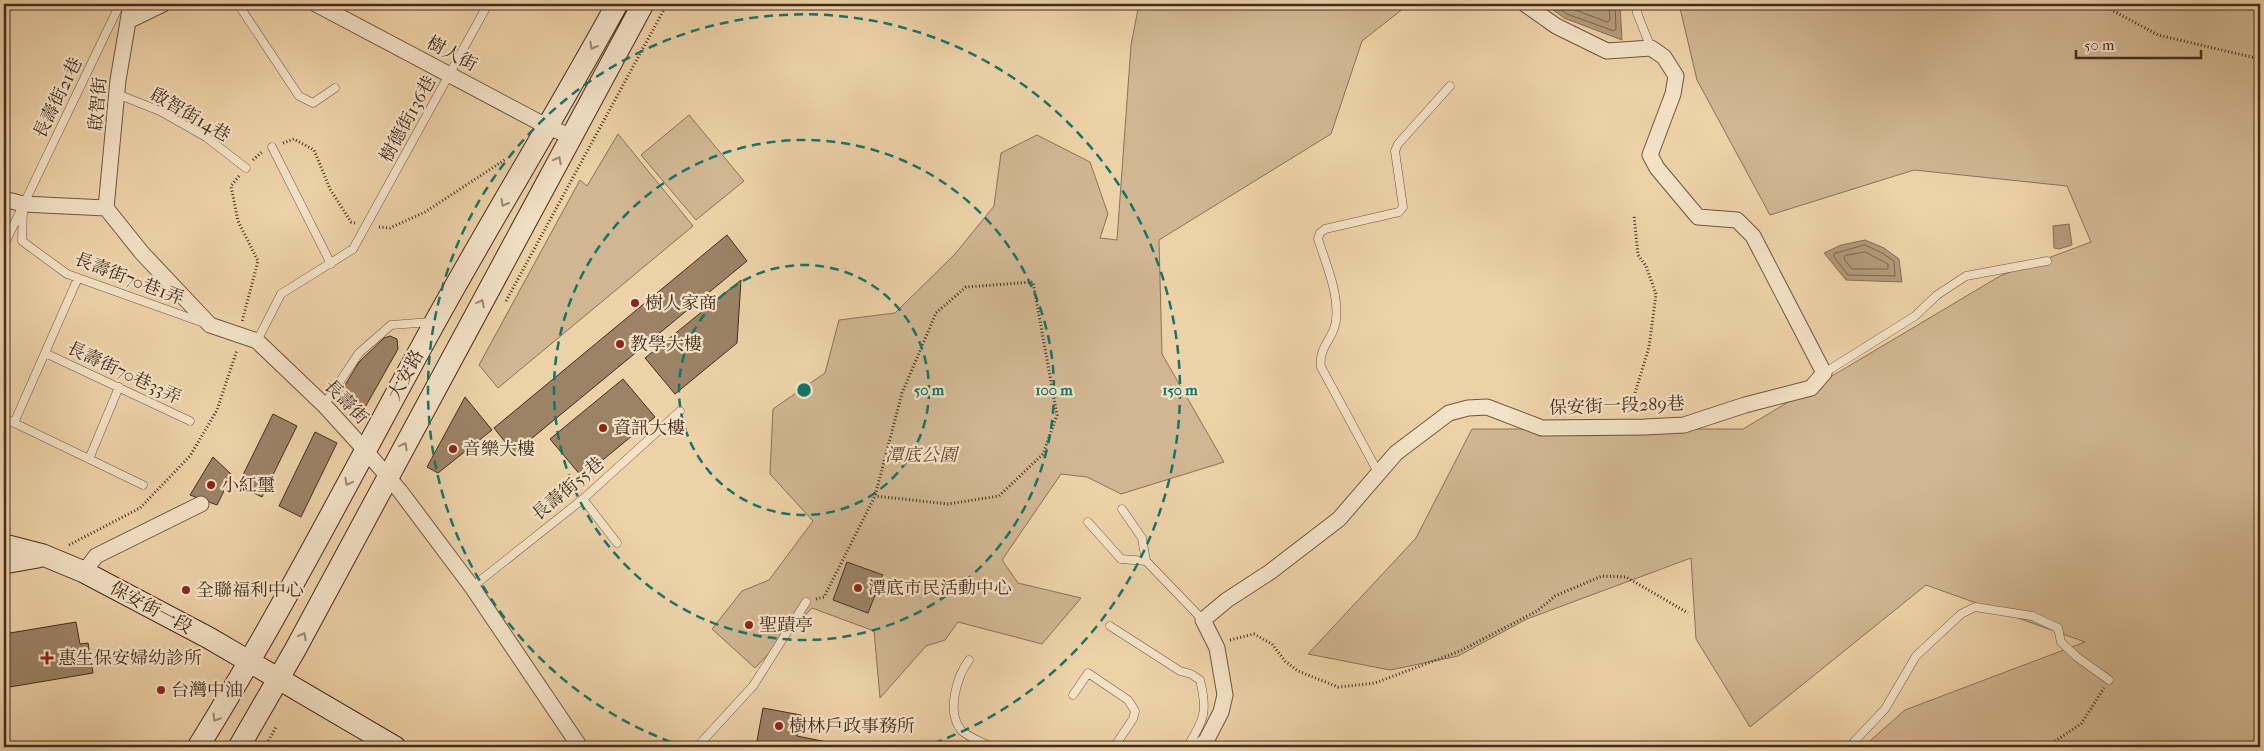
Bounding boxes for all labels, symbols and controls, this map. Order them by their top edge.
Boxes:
scale bar [2076,28,2202,60]
street label: 樹人街 [423,32,481,76]
text: 50 m [2084,36,2115,54]
one-way arrow [589,41,599,50]
street label: 長壽街21巷 [29,54,87,142]
street label: 樹德街136巷 [376,72,440,166]
street label: 啟智街 [85,76,111,132]
street label: 啟智街14巷 [146,84,234,146]
one-way arrow [551,156,561,165]
one-way arrow [501,198,511,207]
street label: 長壽街70巷1弄 [72,249,186,309]
place label: 樹人家商 [645,293,717,314]
marker: 樹人家商 [629,297,641,309]
one-way arrow [475,299,485,308]
place label: 教學大樓 [630,334,702,355]
street label: 長壽街70巷33弄 [64,337,184,409]
marker: 教學大樓 [614,338,626,350]
street label: 大安路 [384,346,428,404]
street label: 長壽街 [320,375,372,429]
centre of rings [795,381,813,399]
text: 50 m [914,381,945,399]
text: 100 m [1035,381,1073,399]
text: 150 m [1162,381,1198,399]
street label: 保安街一段289巷 [1549,393,1685,419]
place label: 資訊大樓 [613,418,685,439]
marker: 資訊大樓 [597,422,609,434]
place label: 音樂大樓 [463,439,535,460]
one-way arrow [398,443,408,452]
marker: 音樂大樓 [447,443,459,455]
park label: 潭底公園 [885,445,960,466]
street label: 長壽街55巷 [528,453,608,525]
place label: 小紅璽 [221,475,275,496]
one-way arrow [344,477,354,486]
marker: 小紅璽 [205,479,217,491]
street label: 保安街一段 [106,578,196,638]
place label: 潭底市民活動中心 [868,578,1012,599]
place label: 全聯福利中心 [196,580,304,601]
marker: 潭底市民活動中心 [852,582,864,594]
marker: 全聯福利中心 [180,584,192,596]
place label: 聖蹟亭 [759,615,813,636]
marker: 聖蹟亭 [743,619,755,631]
one-way arrow [297,632,307,641]
place label: 惠生保安婦幼診所 [58,648,202,669]
marker: 惠生保安婦幼診所 [40,651,54,665]
place label: 台灣中油 [171,680,243,701]
marker: 台灣中油 [155,684,167,696]
one-way arrow [212,713,222,722]
place label: 樹林戶政事務所 [789,716,915,737]
marker: 樹林戶政事務所 [773,720,785,732]

